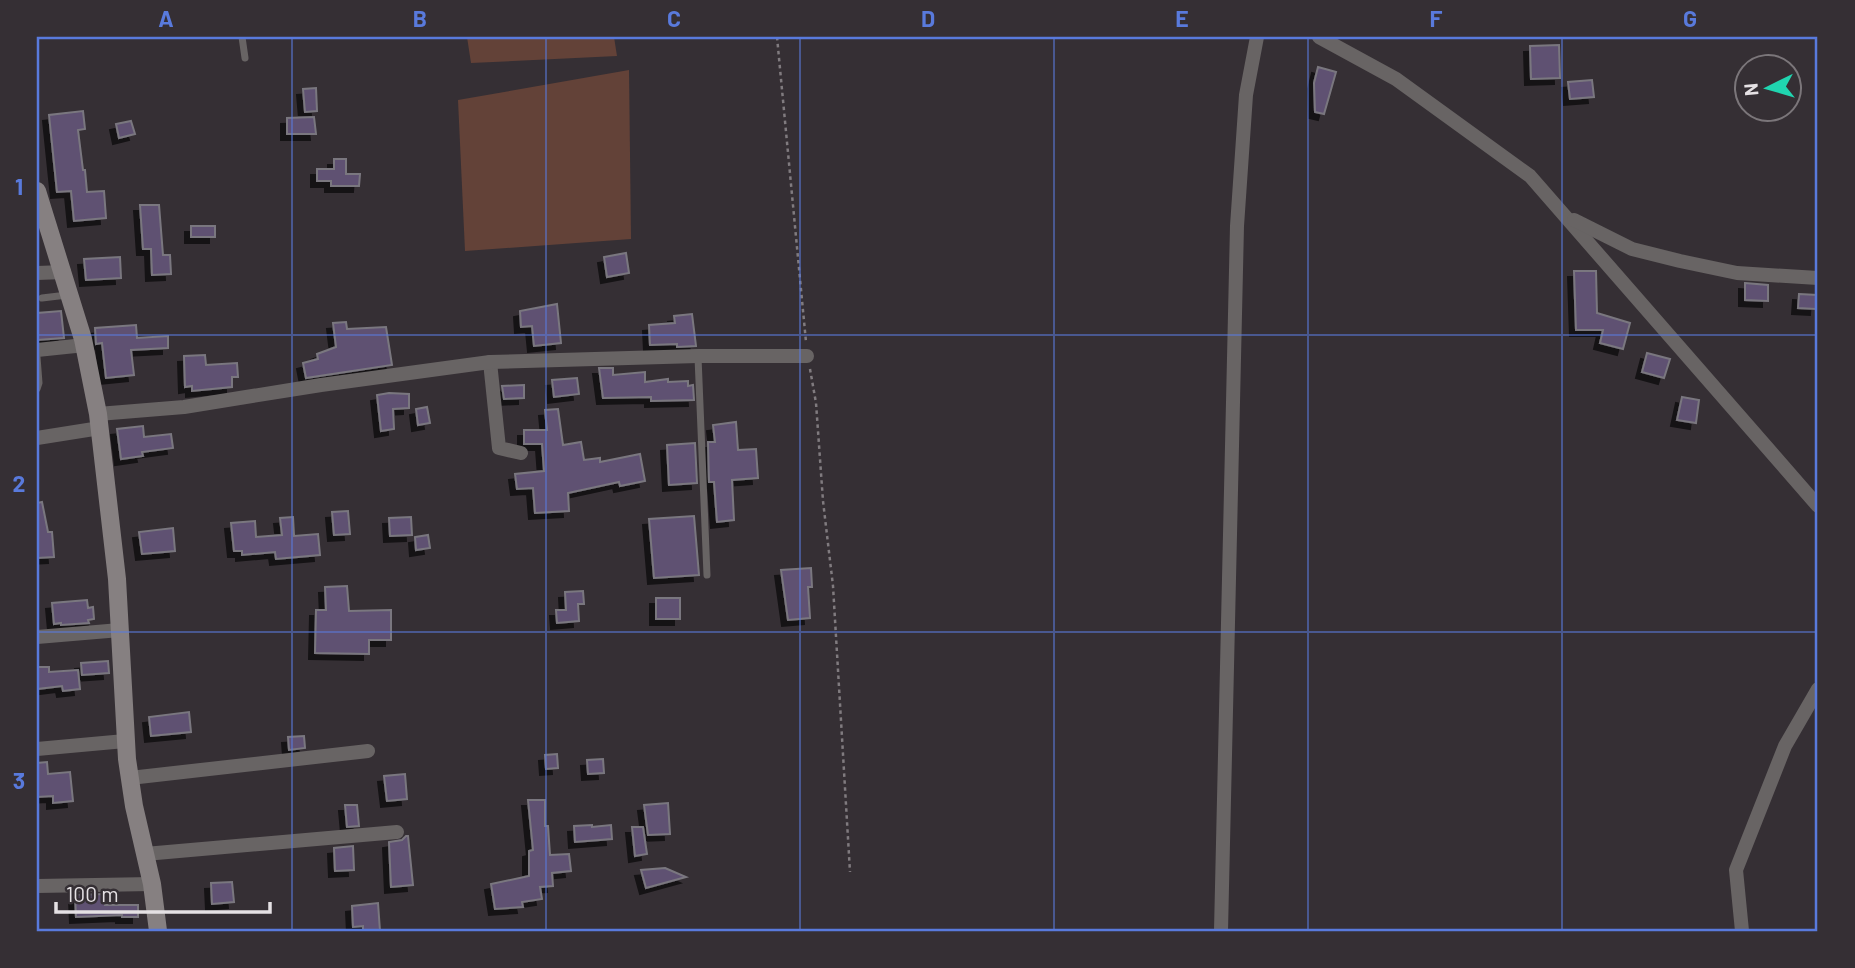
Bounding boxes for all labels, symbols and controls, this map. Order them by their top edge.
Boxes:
text: A [158,4,174,32]
text: B [413,4,427,32]
text: C [667,4,681,32]
text: D [921,4,935,32]
text: E [1175,4,1189,32]
text: F [1430,4,1443,32]
text: G [1683,4,1697,32]
north arrow [1732,52,1802,122]
text: N [1739,82,1763,97]
text: 1 [15,172,23,200]
text: 2 [13,469,25,497]
text: 3 [13,766,25,794]
scale bar [56,870,270,914]
text: 100 m [66,881,119,906]

